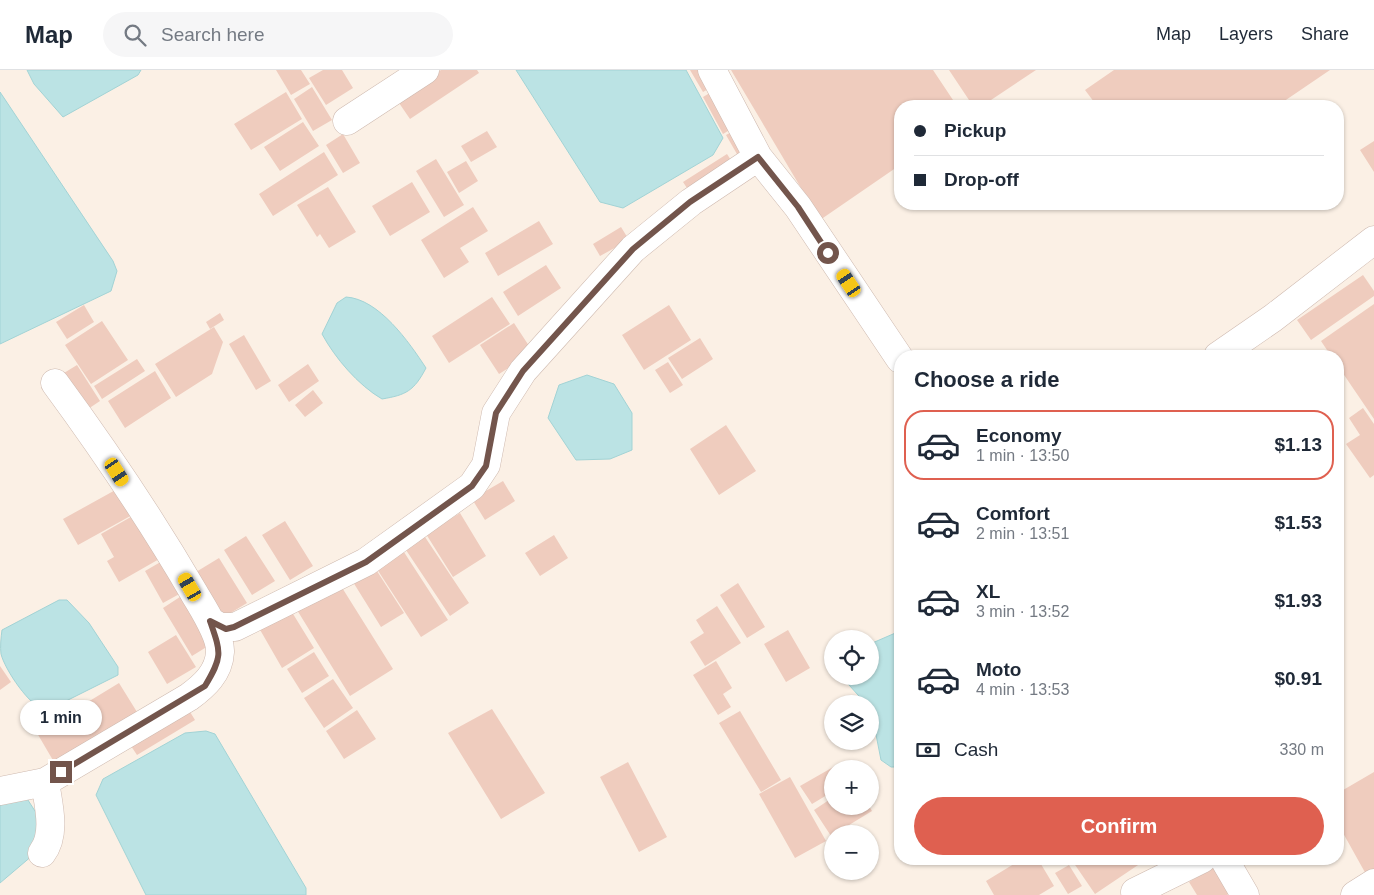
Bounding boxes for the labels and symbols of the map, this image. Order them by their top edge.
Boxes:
route start [817,242,839,264]
car [834,266,863,300]
car [102,455,131,489]
car [176,570,203,604]
callout: 1 min [20,700,102,734]
route end [50,761,72,783]

